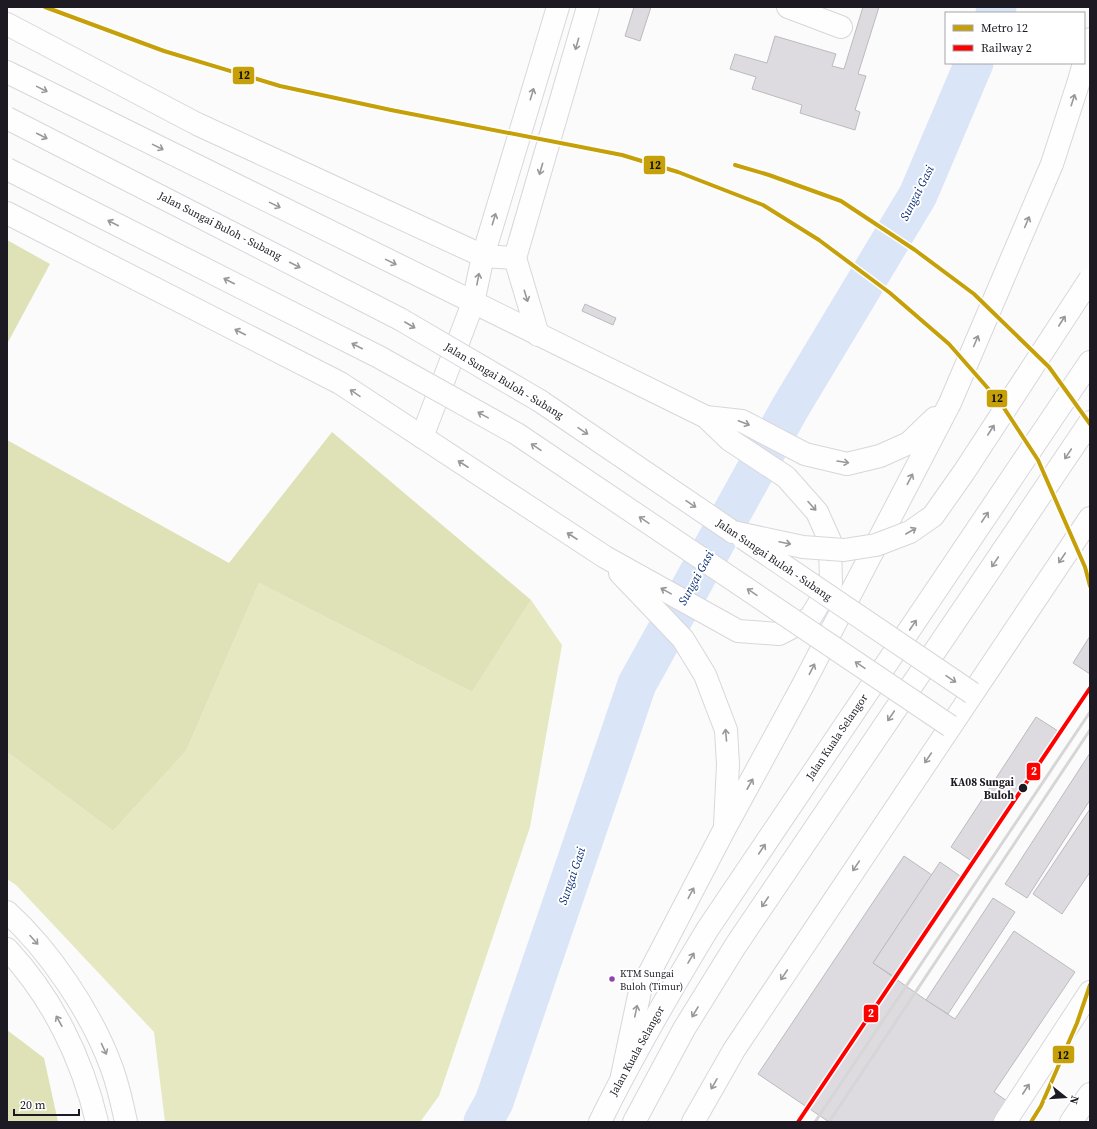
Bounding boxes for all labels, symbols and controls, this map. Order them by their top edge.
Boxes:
legend [945,12,1085,64]
text: Metro 12 [981,20,1028,36]
one-way arrow [573,38,580,51]
text: Railway 2 [981,40,1032,56]
line badge: 12 [232,66,255,85]
text: 12 [238,68,250,83]
one-way arrow [36,86,48,93]
one-way arrow [529,88,536,101]
one-way arrow [1070,94,1077,107]
one-way arrow [36,132,48,140]
one-way arrow [152,144,164,151]
line badge: 12 [643,155,666,175]
text: 12 [649,158,661,173]
water label: Sungai Gasi [896,162,938,223]
one-way arrow [537,163,544,176]
street label: Jalan Sungai Buloh - Subang [155,188,285,264]
one-way arrow [269,201,281,209]
one-way arrow [491,212,498,225]
one-way arrow [1024,216,1032,228]
one-way arrow [107,218,119,226]
one-way arrow [385,259,397,266]
one-way arrow [288,262,300,269]
one-way arrow [475,273,483,286]
one-way arrow [223,277,235,284]
one-way arrow [523,289,530,302]
one-way arrow [1058,316,1066,327]
one-way arrow [404,321,415,329]
one-way arrow [234,328,246,335]
one-way arrow [973,336,980,348]
street label: Jalan Sungai Buloh - Subang [441,339,567,423]
one-way arrow [352,342,364,349]
one-way arrow [349,388,361,396]
line badge: 12 [986,389,1008,408]
text: 12 [991,391,1003,406]
one-way arrow [477,411,489,419]
one-way arrow [738,420,751,427]
one-way arrow [987,425,995,436]
one-way arrow [578,427,589,435]
one-way arrow [531,443,542,451]
one-way arrow [1064,448,1072,459]
one-way arrow [836,458,849,466]
one-way arrow [458,460,469,468]
one-way arrow [907,473,914,485]
one-way arrow [685,500,696,508]
one-way arrow [807,501,816,511]
one-way arrow [981,512,989,523]
street label: Jalan Sungai Buloh - Subang [712,515,835,605]
one-way arrow [639,516,650,524]
one-way arrow [905,526,917,534]
one-way arrow [567,532,578,540]
one-way arrow [778,540,791,548]
water label: Sungai Gasi [675,548,718,608]
one-way arrow [1058,553,1066,564]
one-way arrow [991,556,999,567]
one-way arrow [660,587,672,594]
one-way arrow [747,588,758,596]
one-way arrow [909,620,917,631]
one-way arrow [855,661,866,669]
one-way arrow [808,663,816,675]
one-way arrow [946,675,957,683]
street label: Jalan Kuala Selangor [802,691,872,784]
one-way arrow [887,710,895,721]
one-way arrow [722,729,730,742]
one-way arrow [924,753,933,764]
line badge: 2 [1026,762,1041,781]
text: 2 [1031,764,1037,779]
place label: KA08 Sungai Buloh [950,775,1015,803]
one-way arrow [746,778,754,790]
marker: KA08 Sungai Buloh [1017,782,1029,794]
one-way arrow [758,844,766,855]
water label: Sungai Gasi [555,845,589,907]
one-way arrow [852,861,860,872]
one-way arrow [688,888,695,900]
one-way arrow [761,897,769,908]
one-way arrow [29,935,39,945]
one-way arrow [687,952,695,964]
place label: KTM Sungai Buloh (Timur) [620,967,683,993]
one-way arrow [780,969,788,980]
marker: KTM Sungai Buloh (Timur) [607,974,617,984]
street label: Jalan Kuala Selangor [606,1003,668,1100]
one-way arrow [632,1004,640,1017]
line badge: 2 [863,1004,879,1023]
one-way arrow [691,1006,699,1017]
text: 2 [868,1006,874,1021]
one-way arrow [54,1015,62,1027]
one-way arrow [101,1042,108,1054]
line badge: 12 [1052,1045,1075,1064]
text: 12 [1057,1048,1069,1063]
north arrow [1045,1077,1085,1117]
one-way arrow [710,1078,718,1090]
one-way arrow [1022,1084,1030,1095]
scale bar [14,1091,79,1117]
text: N [1066,1094,1082,1106]
text: 20 m [20,1097,46,1113]

